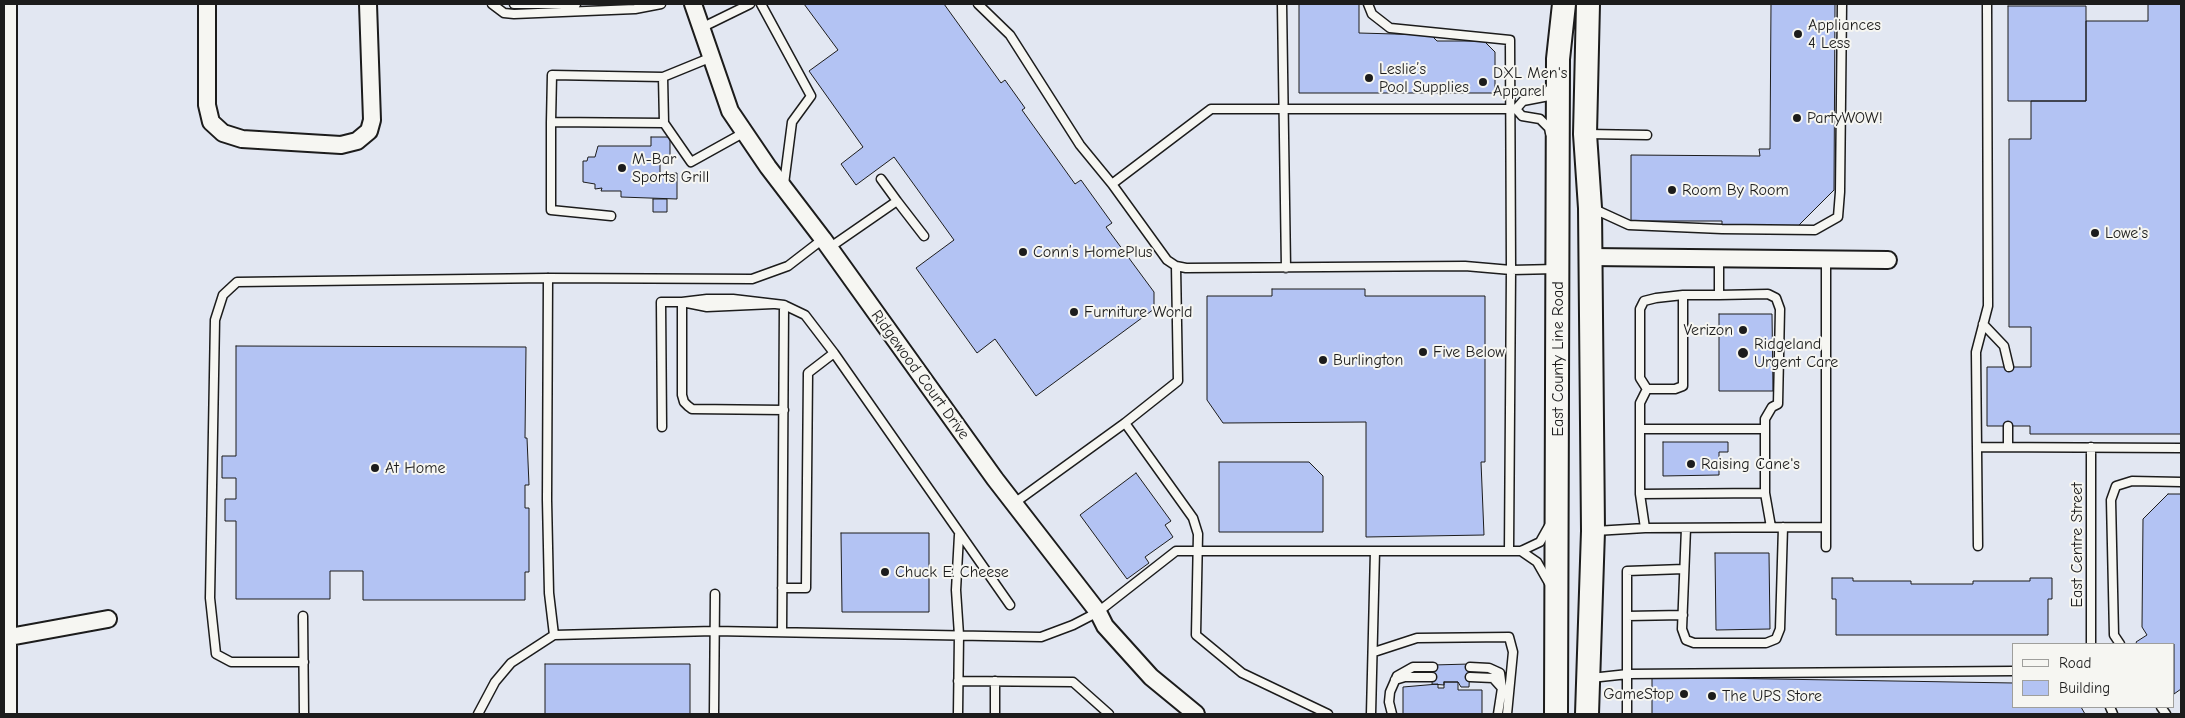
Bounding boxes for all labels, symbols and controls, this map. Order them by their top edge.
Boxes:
place label: Appliances 4 Less [1808,15,1881,53]
marker: Appliances 4 Less [1792,28,1804,40]
place label: Leslie’s Pool Supplies [1379,59,1469,97]
place label: DXL Men's Apparel [1493,63,1567,101]
marker: Leslie’s Pool Supplies [1363,72,1375,84]
marker: DXL Men's Apparel [1477,76,1489,88]
place label: PartyWOW! [1807,108,1883,128]
marker: PartyWOW! [1791,112,1803,124]
place label: M-Bar Sports Grill [632,149,709,187]
marker: M-Bar Sports Grill [616,162,628,174]
place label: Room By Room [1682,180,1789,200]
marker: Room By Room [1666,184,1678,196]
place label: Lowe's [2105,223,2148,243]
marker: Lowe's [2089,227,2101,239]
place label: Conn’s HomePlus [1033,242,1153,262]
marker: Conn’s HomePlus [1017,246,1029,258]
street label: East County Line Road [1548,281,1568,437]
place label: Furniture World [1084,302,1192,322]
marker: Furniture World [1068,306,1080,318]
street label: Ridgewood Court Drive [867,307,973,443]
place label: Verizon [1683,320,1733,340]
marker: Verizon [1737,324,1749,336]
place label: Ridgeland Urgent Care [1754,334,1838,372]
place label: Five Below [1433,342,1505,362]
marker: Five Below [1417,346,1429,358]
marker: Ridgeland Urgent Care [1736,346,1750,360]
place label: Burlington [1333,350,1403,370]
marker: Burlington [1317,354,1329,366]
place label: Raising Cane's [1701,454,1800,474]
place label: At Home [385,458,445,478]
marker: Raising Cane's [1685,458,1697,470]
marker: At Home [369,462,381,474]
street label: East Centre Street [2067,482,2087,608]
place label: Chuck E. Cheese [895,562,1009,582]
marker: Chuck E. Cheese [879,566,891,578]
legend [2012,643,2175,708]
text: Road [2059,654,2091,672]
text: Building [2059,679,2110,697]
place label: GameStop [1603,684,1674,704]
place label: The UPS Store [1722,686,1822,706]
marker: GameStop [1678,688,1690,700]
marker: The UPS Store [1706,690,1718,702]

